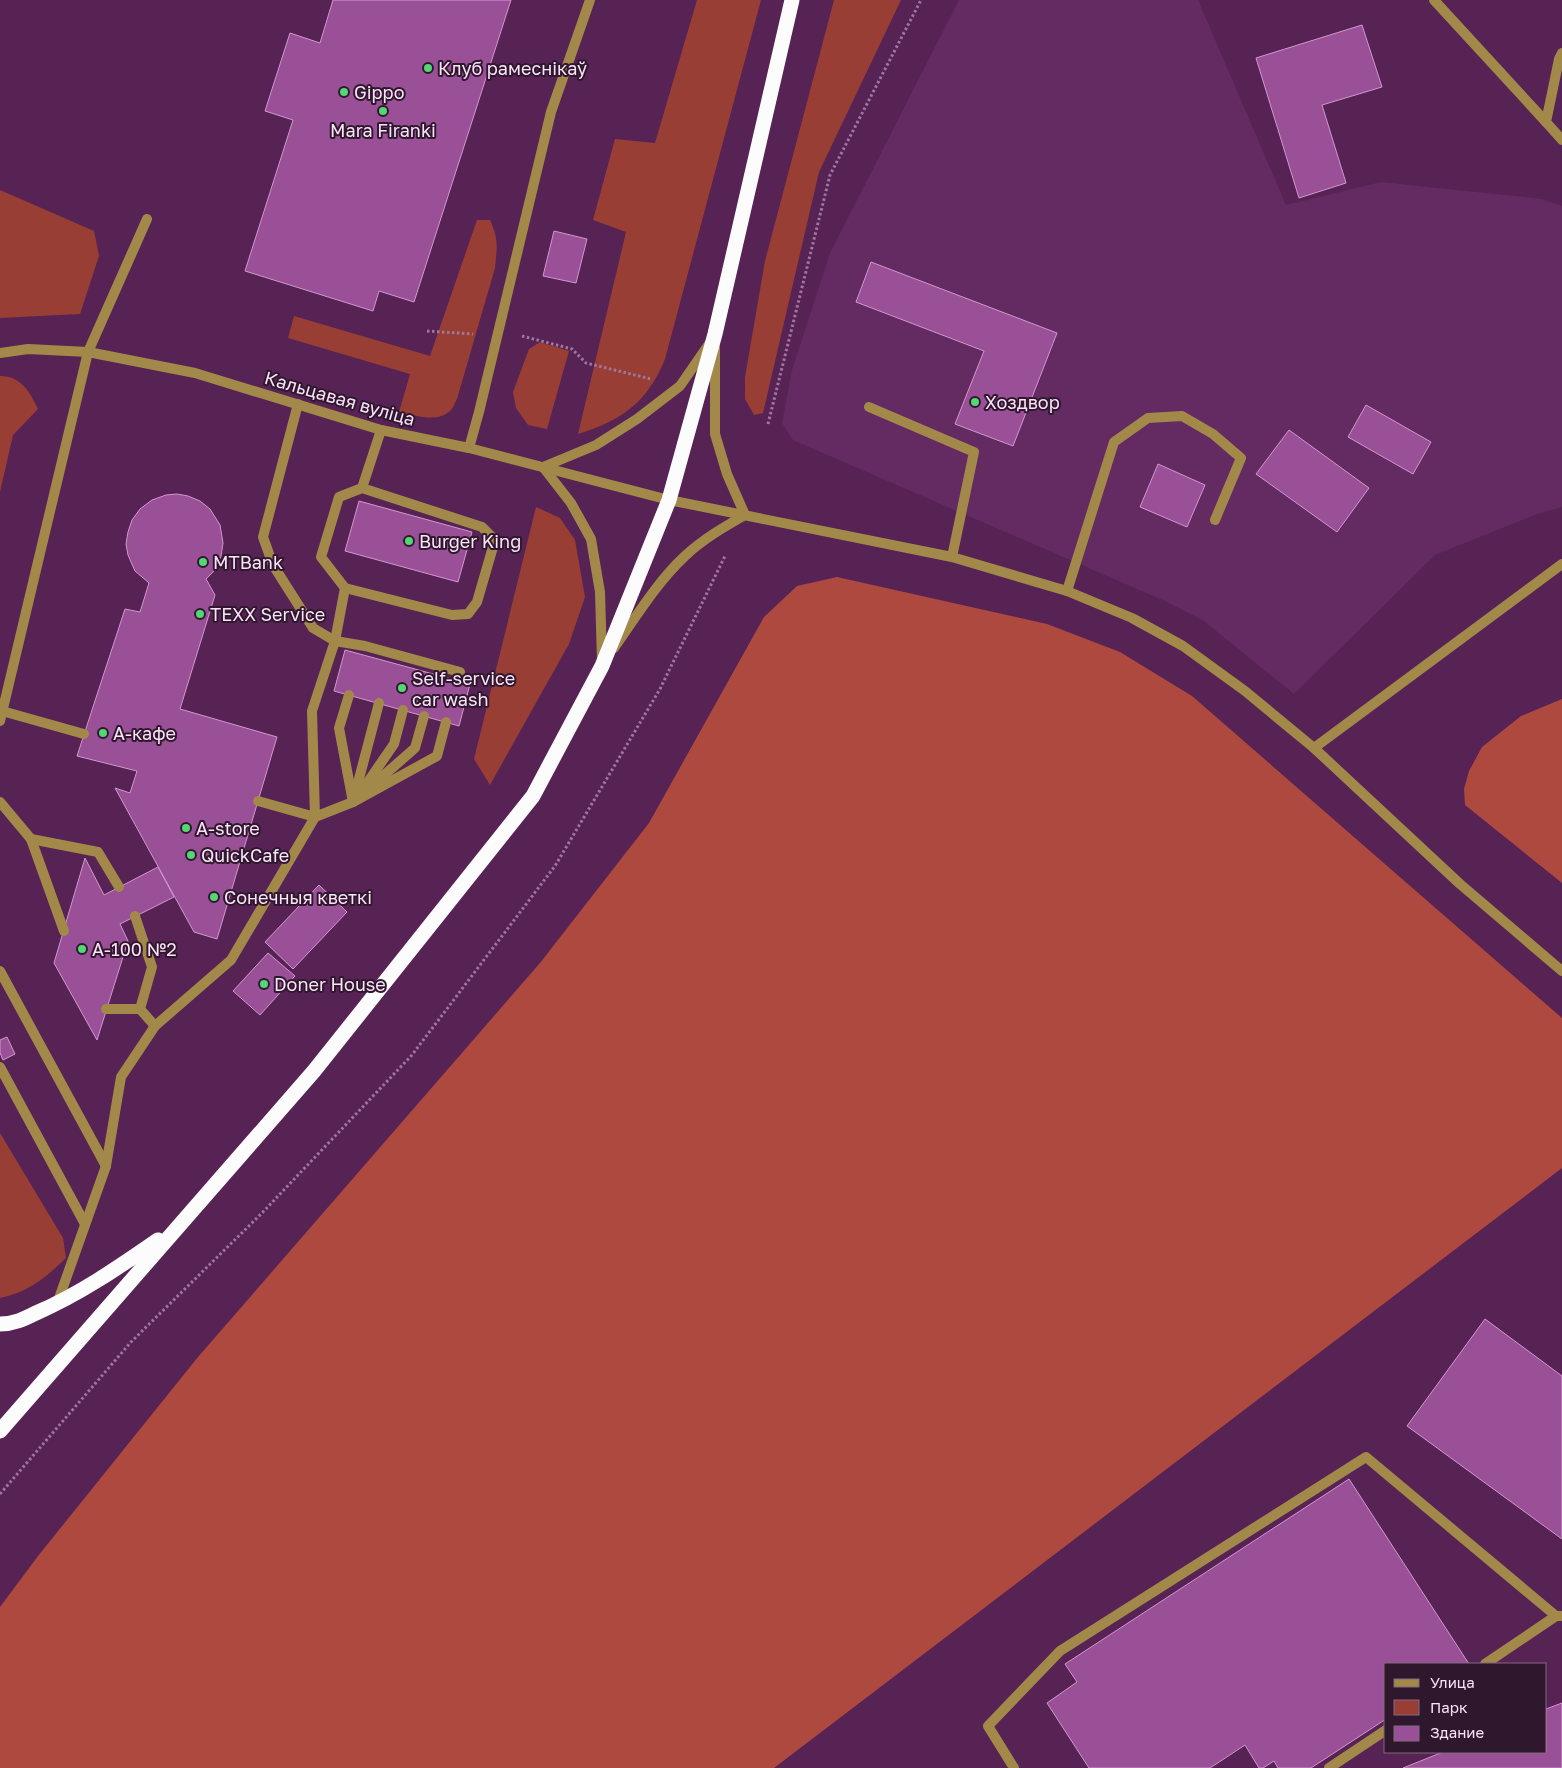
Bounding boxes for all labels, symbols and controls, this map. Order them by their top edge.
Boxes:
place label: Клуб рамеснікаў [438,57,587,79]
marker: Клуб рамеснікаў [422,62,434,74]
place label: Gippo [354,81,404,103]
marker: Gippo [338,86,350,98]
marker: Mara Firanki [377,105,389,117]
place label: Mara Firanki [330,119,436,141]
street label: Кальцавая вуліца [262,366,418,430]
place label: Хоздвор [985,391,1060,413]
marker: Хоздвор [969,396,981,408]
place label: Burger King [419,530,521,552]
marker: Burger King [403,535,415,547]
place label: MTBank [213,551,283,573]
marker: MTBank [197,556,209,568]
place label: TEXX Service [210,603,325,625]
marker: TEXX Service [194,608,206,620]
place label: Self-service car wash [412,667,515,710]
marker: Self-service car wash [396,682,408,694]
place label: А-кафе [113,722,176,744]
marker: А-кафе [97,727,109,739]
place label: A-store [196,817,260,839]
marker: A-store [180,822,192,834]
place label: QuickCafe [201,844,289,866]
marker: QuickCafe [185,849,197,861]
place label: Сонечныя кветкі [224,886,372,908]
marker: Сонечныя кветкі [208,891,220,903]
place label: А-100 №2 [92,938,177,960]
marker: А-100 №2 [76,943,88,955]
place label: Doner House [274,973,386,995]
marker: Doner House [258,978,270,990]
legend [1384,1663,1547,1753]
text: Улица [1430,1673,1475,1691]
text: Парк [1430,1698,1468,1716]
text: Здание [1430,1723,1484,1741]

